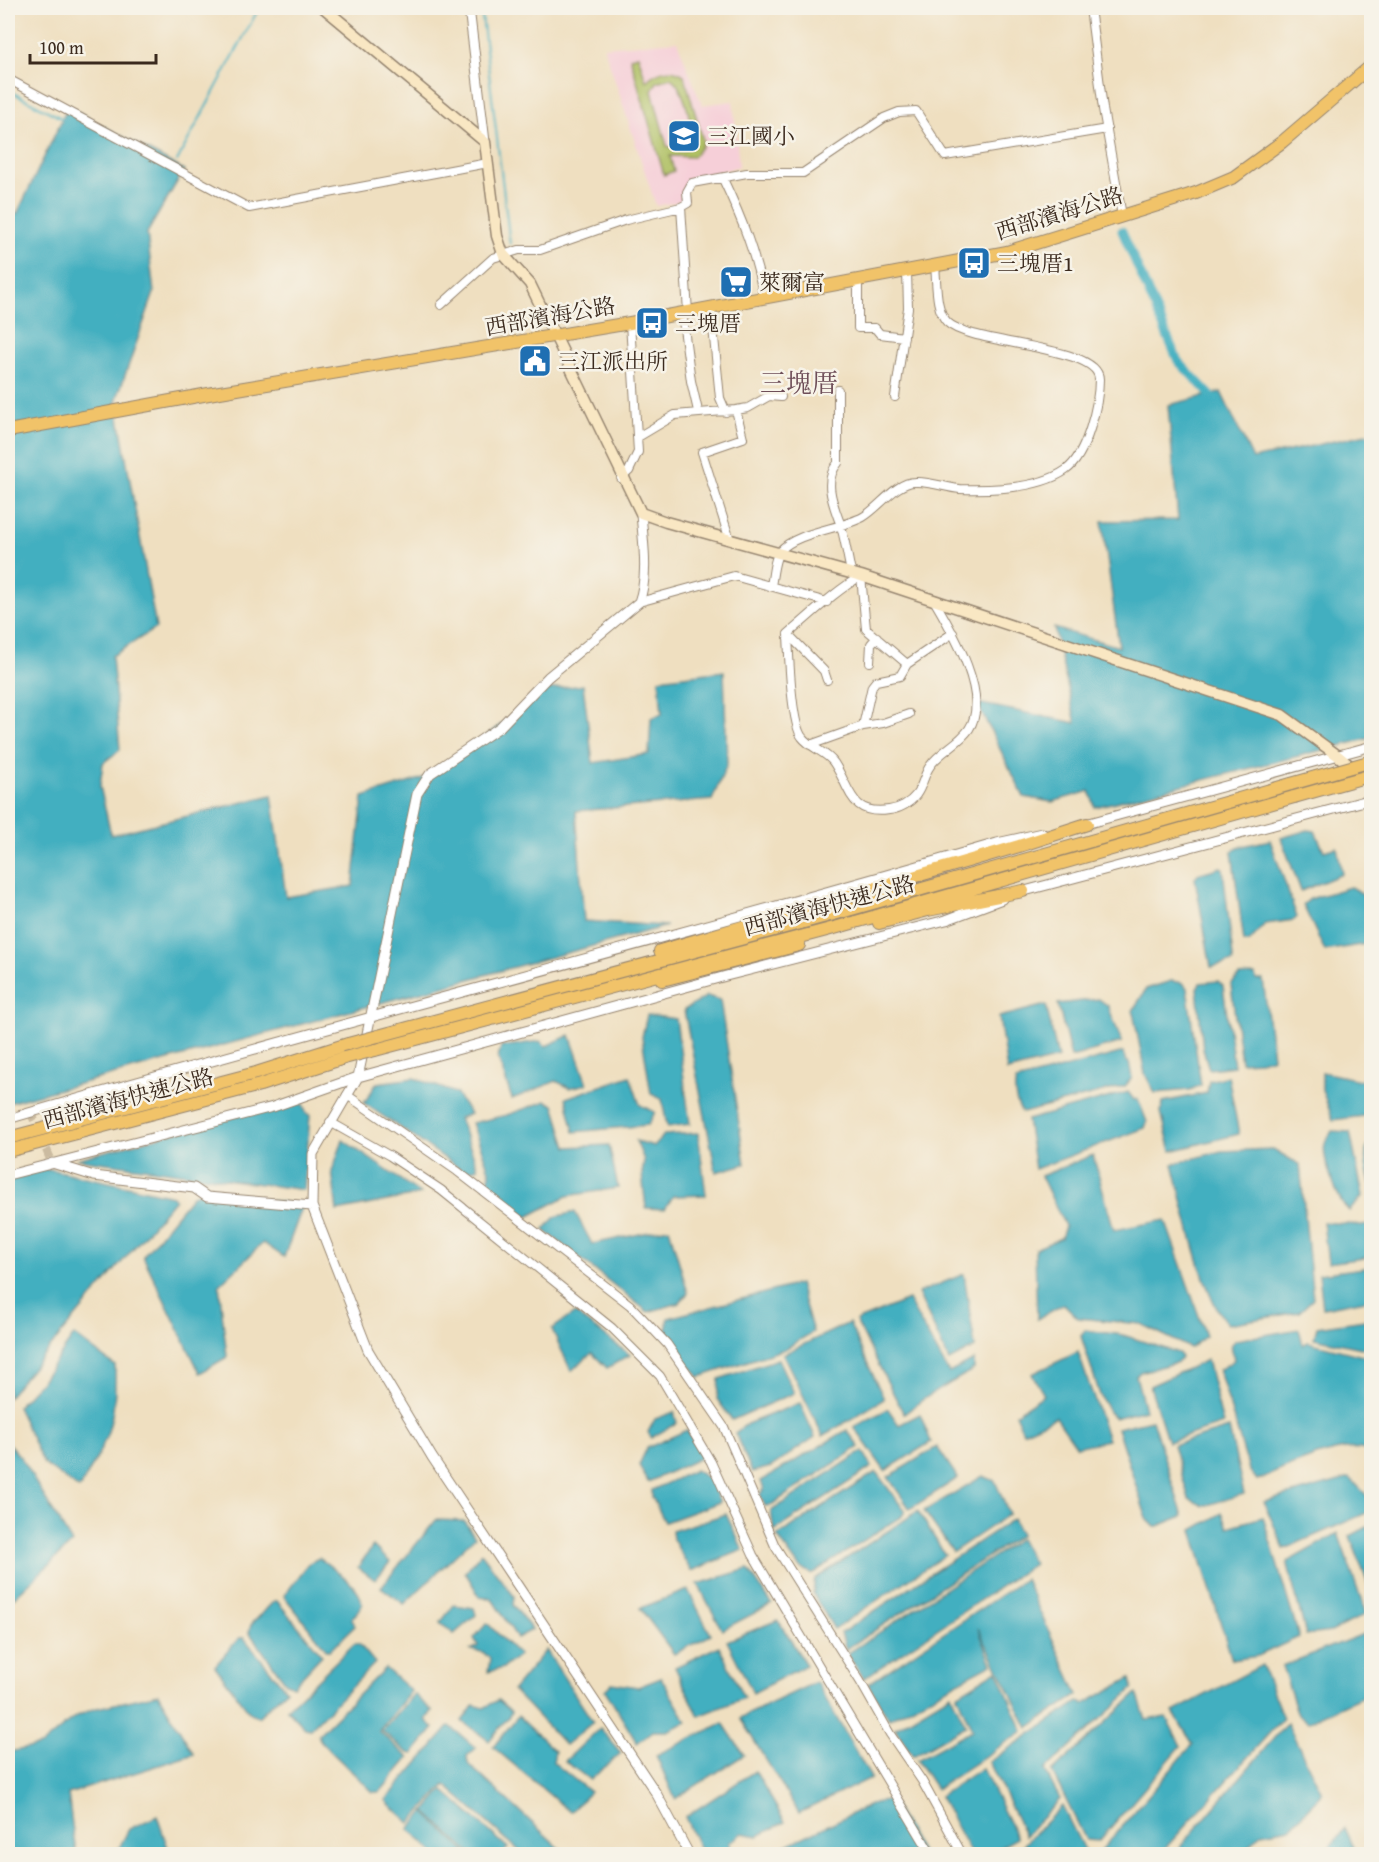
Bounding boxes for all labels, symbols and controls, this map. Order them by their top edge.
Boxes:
scale bar [30,27,156,65]
text: 100 m [39,34,84,61]
school or university icon: 三江國小 [666,118,702,154]
place label: 三江國小 [707,120,795,152]
street label: 西部濱海公路 [991,178,1127,248]
bus stop icon: 三塊厝1 [956,245,992,281]
place label: 三塊厝1 [997,247,1074,279]
supermarket icon: 萊爾富 [718,264,754,300]
place label: 萊爾富 [759,266,825,298]
street label: 西部濱海公路 [482,289,618,343]
bus stop icon: 三塊厝 [634,305,670,341]
place label: 三塊厝 [675,307,741,339]
public building icon: 三江派出所 [517,343,553,379]
place label: 三江派出所 [558,345,668,377]
district label: 三塊厝 [760,363,838,402]
street label: 西部濱海快速公路 [740,867,918,943]
street label: 西部濱海快速公路 [39,1060,217,1136]

